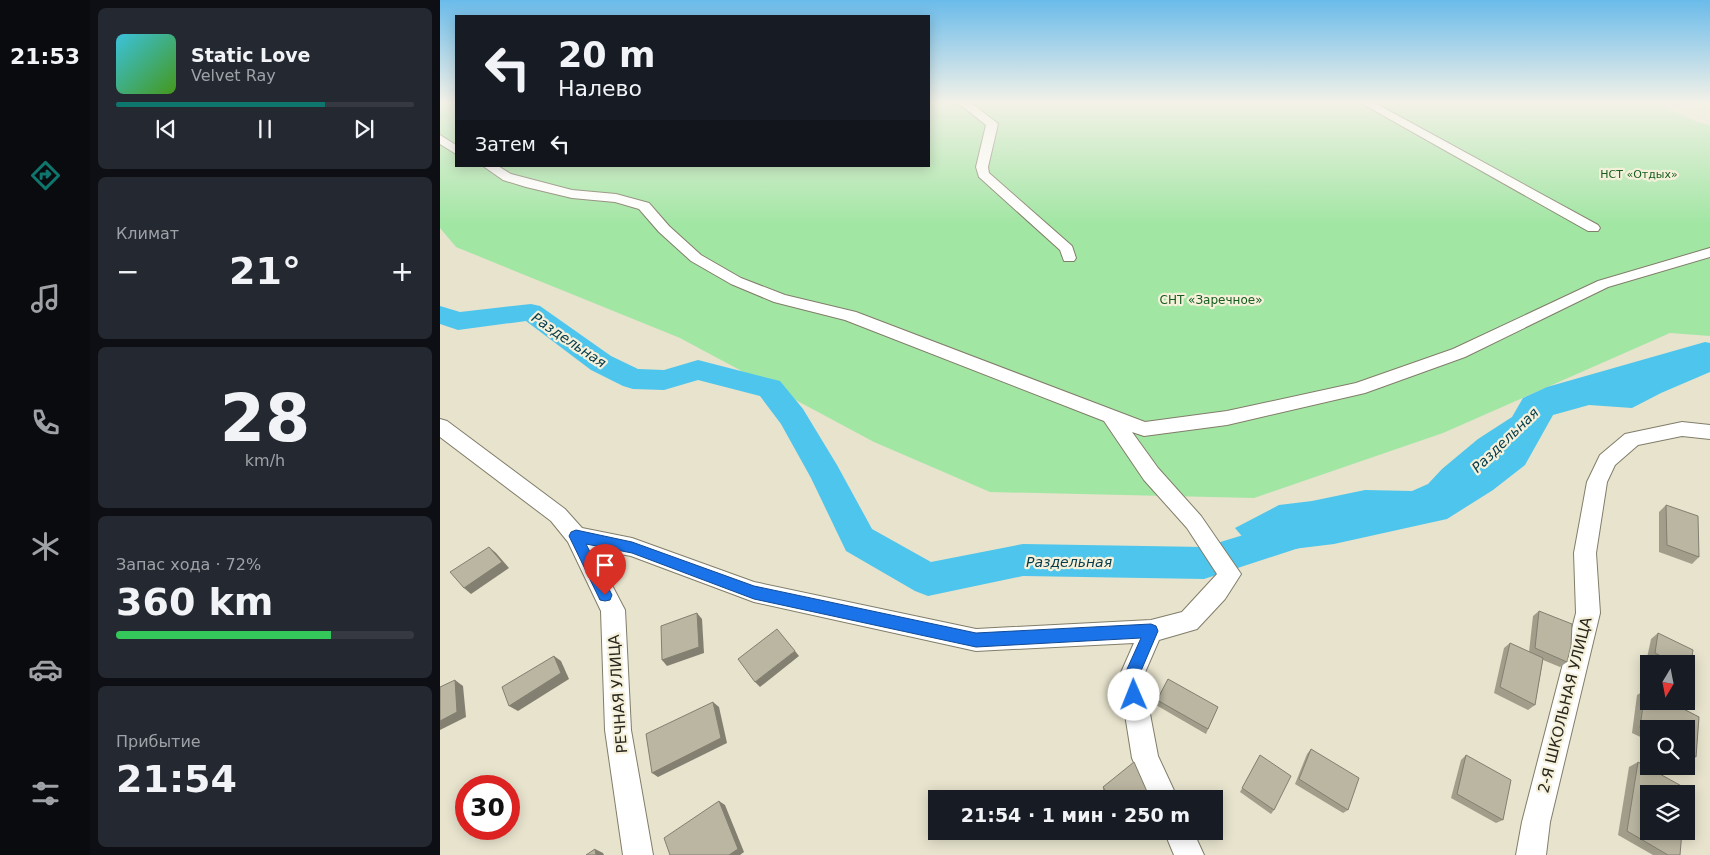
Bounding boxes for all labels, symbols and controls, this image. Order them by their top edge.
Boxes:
icon: left [475,35,540,100]
text: 20 m [558,35,655,75]
text: 21:53 [10,44,80,69]
text: Static Love [191,44,311,66]
text: Velvet Ray [191,66,276,85]
text: Налево [558,76,642,101]
icon: previous [152,115,180,143]
icon: pause [251,115,279,143]
icon: next [350,115,378,143]
icon: left [546,130,574,158]
text: Затем [475,133,536,155]
icon: directions [28,158,63,193]
park label: НСТ «Отдых» [1600,168,1678,181]
text: Климат [116,224,179,243]
text: 21° [229,249,301,293]
text: − [116,255,139,288]
text: + [391,255,414,288]
icon: music [28,281,63,316]
park label: СНТ «Заречное» [1160,293,1262,307]
water label: Раздельная [529,309,609,371]
text: 28 [220,381,310,456]
water label: Раздельная [1468,404,1542,476]
icon: phone [28,405,63,440]
text: km/h [245,451,285,470]
icon: climate [28,529,63,564]
pin [584,544,626,595]
icon: arrive [591,551,619,579]
water label: Раздельная [1026,554,1112,570]
text: Запас хода · 72% [116,555,261,574]
text: 360 km [116,580,273,624]
street label: 2-Я ШКОЛЬНАЯ УЛИЦА [1534,615,1596,795]
street label: РЕЧНАЯ УЛИЦА [605,633,631,754]
icon: car [28,652,63,687]
north arrow [1640,655,1695,710]
map controls [1640,655,1695,840]
position arrow [1107,668,1159,720]
button: search [1640,720,1695,775]
text: Прибытие [116,732,201,751]
text: 21:54 [116,757,237,801]
speed limit sign: 30 [455,775,520,840]
icon: filters [28,776,63,811]
button: layers [1640,785,1695,840]
text: 21:54 · 1 мин · 250 m [961,804,1190,826]

